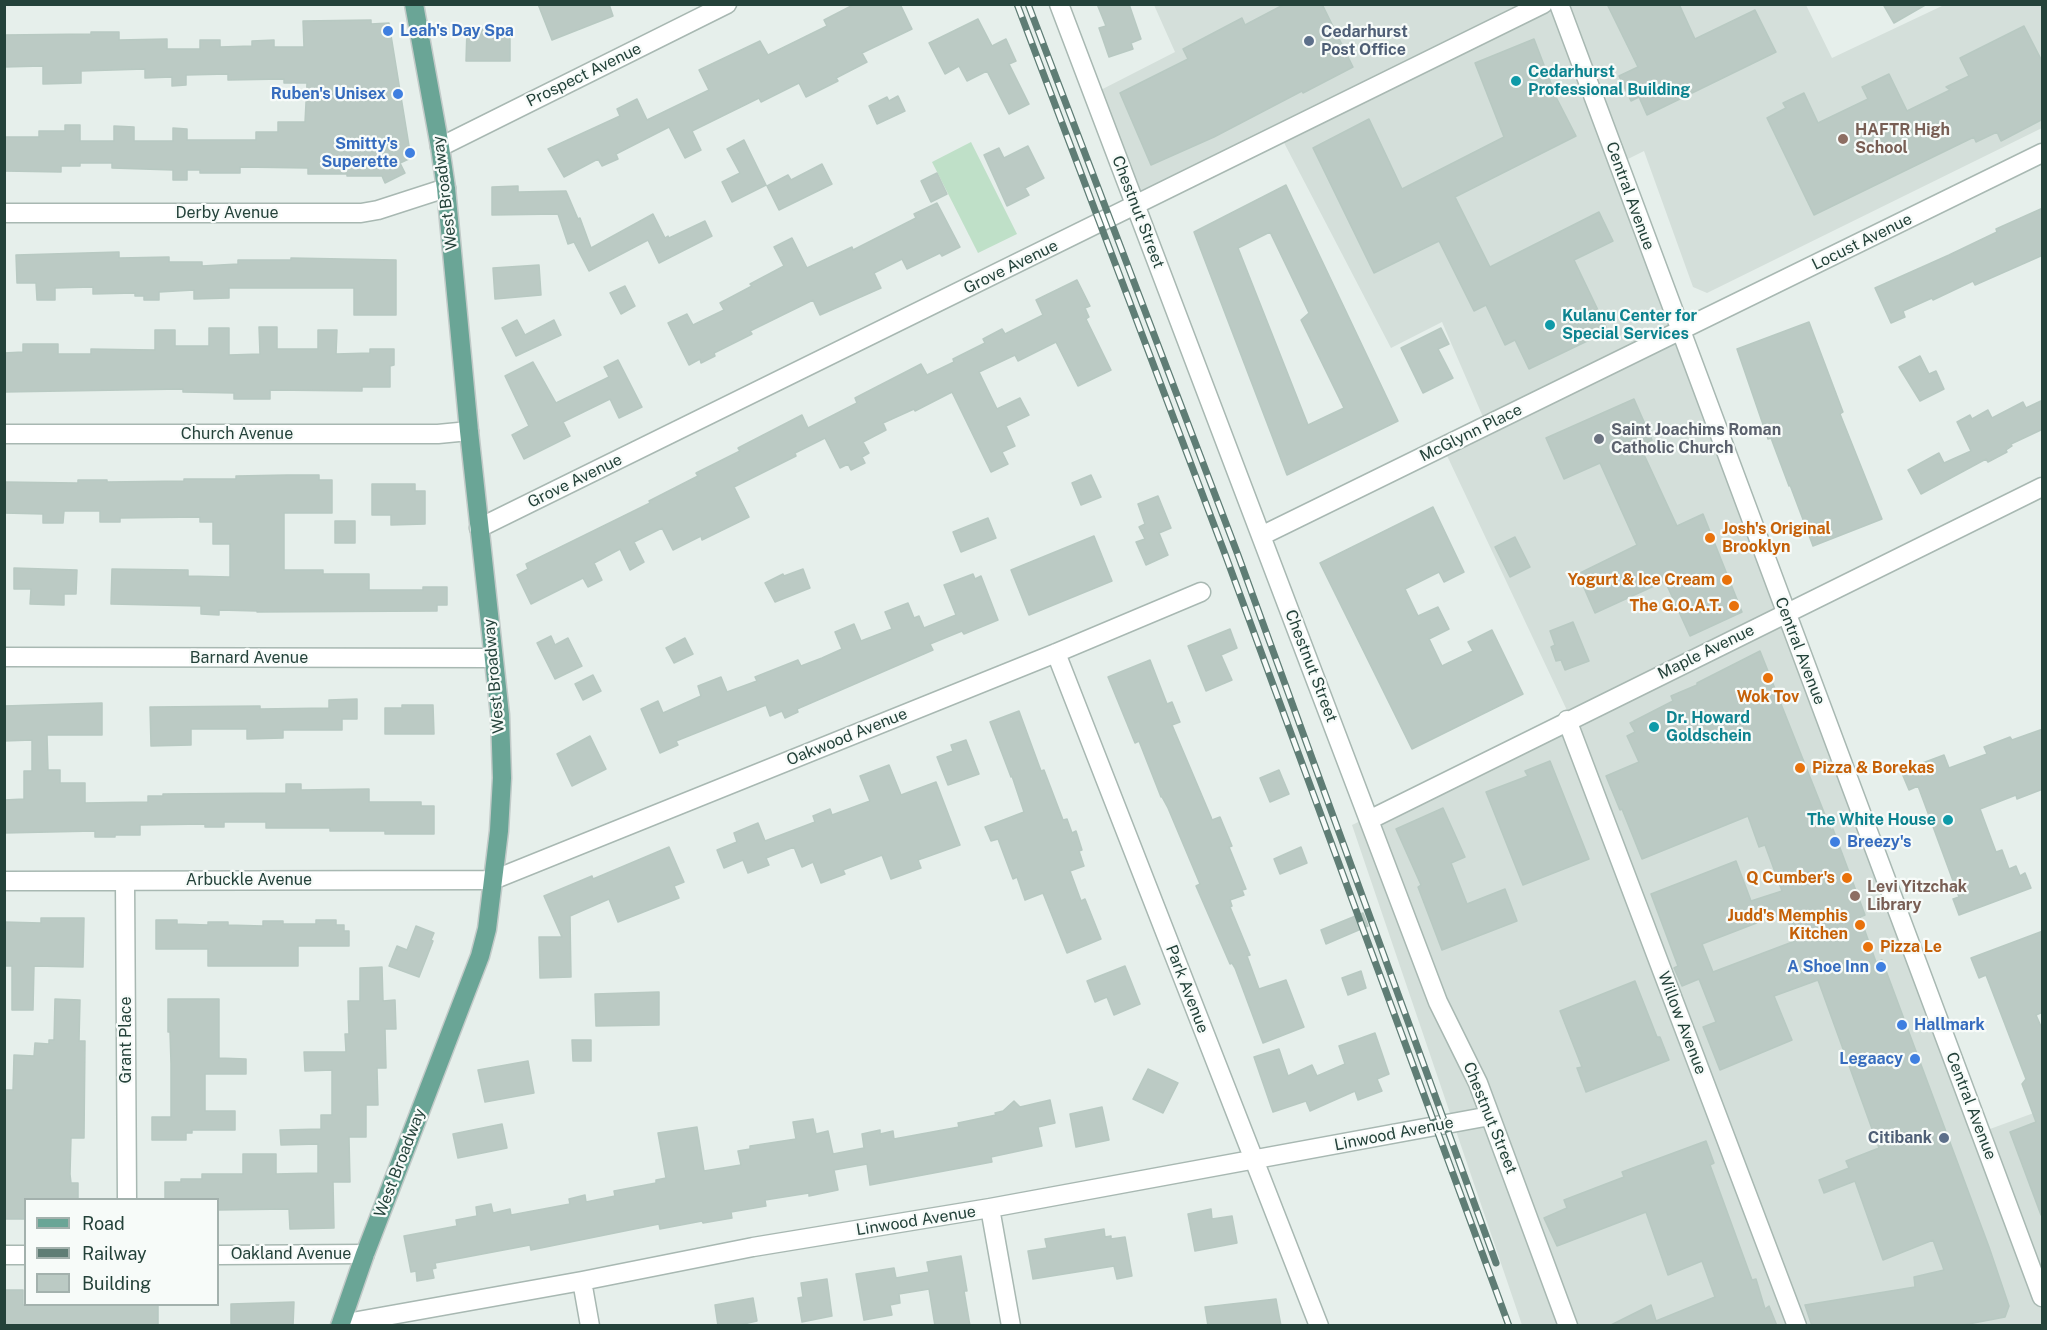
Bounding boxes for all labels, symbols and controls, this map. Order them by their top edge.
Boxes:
place label: Leah's Day Spa [400,21,514,41]
place label: Cedarhurst Post Office [1321,22,1408,60]
marker: Leah's Day Spa [381,24,395,38]
marker: Cedarhurst Post Office [1302,34,1316,48]
street label: Prospect Avenue [523,39,645,111]
place label: Cedarhurst Professional Building [1528,62,1690,100]
marker: Cedarhurst Professional Building [1509,74,1523,88]
place label: Ruben's Unisex [271,84,386,104]
marker: Ruben's Unisex [391,87,405,101]
place label: HAFTR High School [1855,120,1950,158]
marker: HAFTR High School [1836,132,1850,146]
place label: Smitty's Superette [321,134,398,172]
street label: West Broadway [428,135,462,251]
street label: Central Avenue [1602,139,1658,253]
marker: Smitty's Superette [403,146,417,160]
street label: Chestnut Street [1108,153,1168,271]
street label: Derby Avenue [175,203,279,223]
street label: Locust Avenue [1809,210,1915,274]
street label: Grove Avenue [961,236,1061,298]
place label: Kulanu Center for Special Services [1562,306,1697,344]
marker: Kulanu Center for Special Services [1543,318,1557,332]
street label: McGlynn Place [1417,400,1525,466]
place label: Saint Joachims Roman Catholic Church [1611,420,1781,458]
street label: Church Avenue [181,424,293,444]
marker: Saint Joachims Roman Catholic Church [1592,432,1606,446]
street label: Grove Avenue [525,450,625,512]
place label: Josh's Original Brooklyn [1722,519,1831,557]
marker: Josh's Original Brooklyn [1703,531,1717,545]
place label: Yogurt & Ice Cream [1567,570,1715,590]
marker: Yogurt & Ice Cream [1720,573,1734,587]
street label: Central Avenue [1771,595,1829,707]
place label: The G.O.A.T. [1630,596,1722,616]
marker: The G.O.A.T. [1727,599,1741,613]
street label: Chestnut Street [1281,607,1341,725]
street label: West Broadway [479,618,509,734]
street label: Maple Avenue [1655,620,1757,684]
street label: Barnard Avenue [190,648,308,668]
marker: Wok Tov [1761,671,1775,685]
place label: Wok Tov [1737,687,1799,707]
street label: Oakwood Avenue [784,704,910,770]
place label: Dr. Howard Goldschein [1666,708,1752,746]
marker: Dr. Howard Goldschein [1647,720,1661,734]
place label: Pizza & Borekas [1812,758,1934,778]
marker: Pizza & Borekas [1793,761,1807,775]
place label: The White House [1807,810,1936,830]
marker: The White House [1941,813,1955,827]
place label: Breezy's [1847,832,1911,852]
marker: Breezy's [1828,835,1842,849]
place label: Q Cumber's [1746,868,1835,888]
street label: Arbuckle Avenue [186,870,312,890]
marker: Q Cumber's [1840,871,1854,885]
place label: Levi Yitzchak Library [1867,877,1967,915]
marker: Levi Yitzchak Library [1848,889,1862,903]
place label: Judd's Memphis Kitchen [1728,906,1848,944]
marker: Judd's Memphis Kitchen [1853,918,1867,932]
place label: Pizza Le [1880,937,1942,957]
marker: Pizza Le [1861,940,1875,954]
street label: Park Avenue [1161,942,1213,1036]
place label: A Shoe Inn [1787,957,1869,977]
marker: A Shoe Inn [1874,960,1888,974]
street label: Willow Avenue [1654,969,1710,1077]
street label: Grant Place [116,996,136,1084]
place label: Hallmark [1914,1015,1985,1035]
marker: Hallmark [1895,1018,1909,1032]
place label: Legaacy [1839,1049,1903,1069]
street label: Central Avenue [1942,1050,2000,1162]
marker: Legaacy [1908,1052,1922,1066]
street label: Chestnut Street [1459,1059,1521,1177]
street label: West Broadway [370,1106,430,1220]
street label: Linwood Avenue [1333,1113,1455,1155]
place label: Citibank [1868,1128,1932,1148]
marker: Citibank [1937,1131,1951,1145]
legend [24,1198,219,1306]
street label: Linwood Avenue [855,1202,977,1240]
text: Road [82,1213,125,1234]
text: Railway [82,1243,147,1264]
street label: Oakland Avenue [231,1244,351,1264]
text: Building [82,1273,151,1294]

